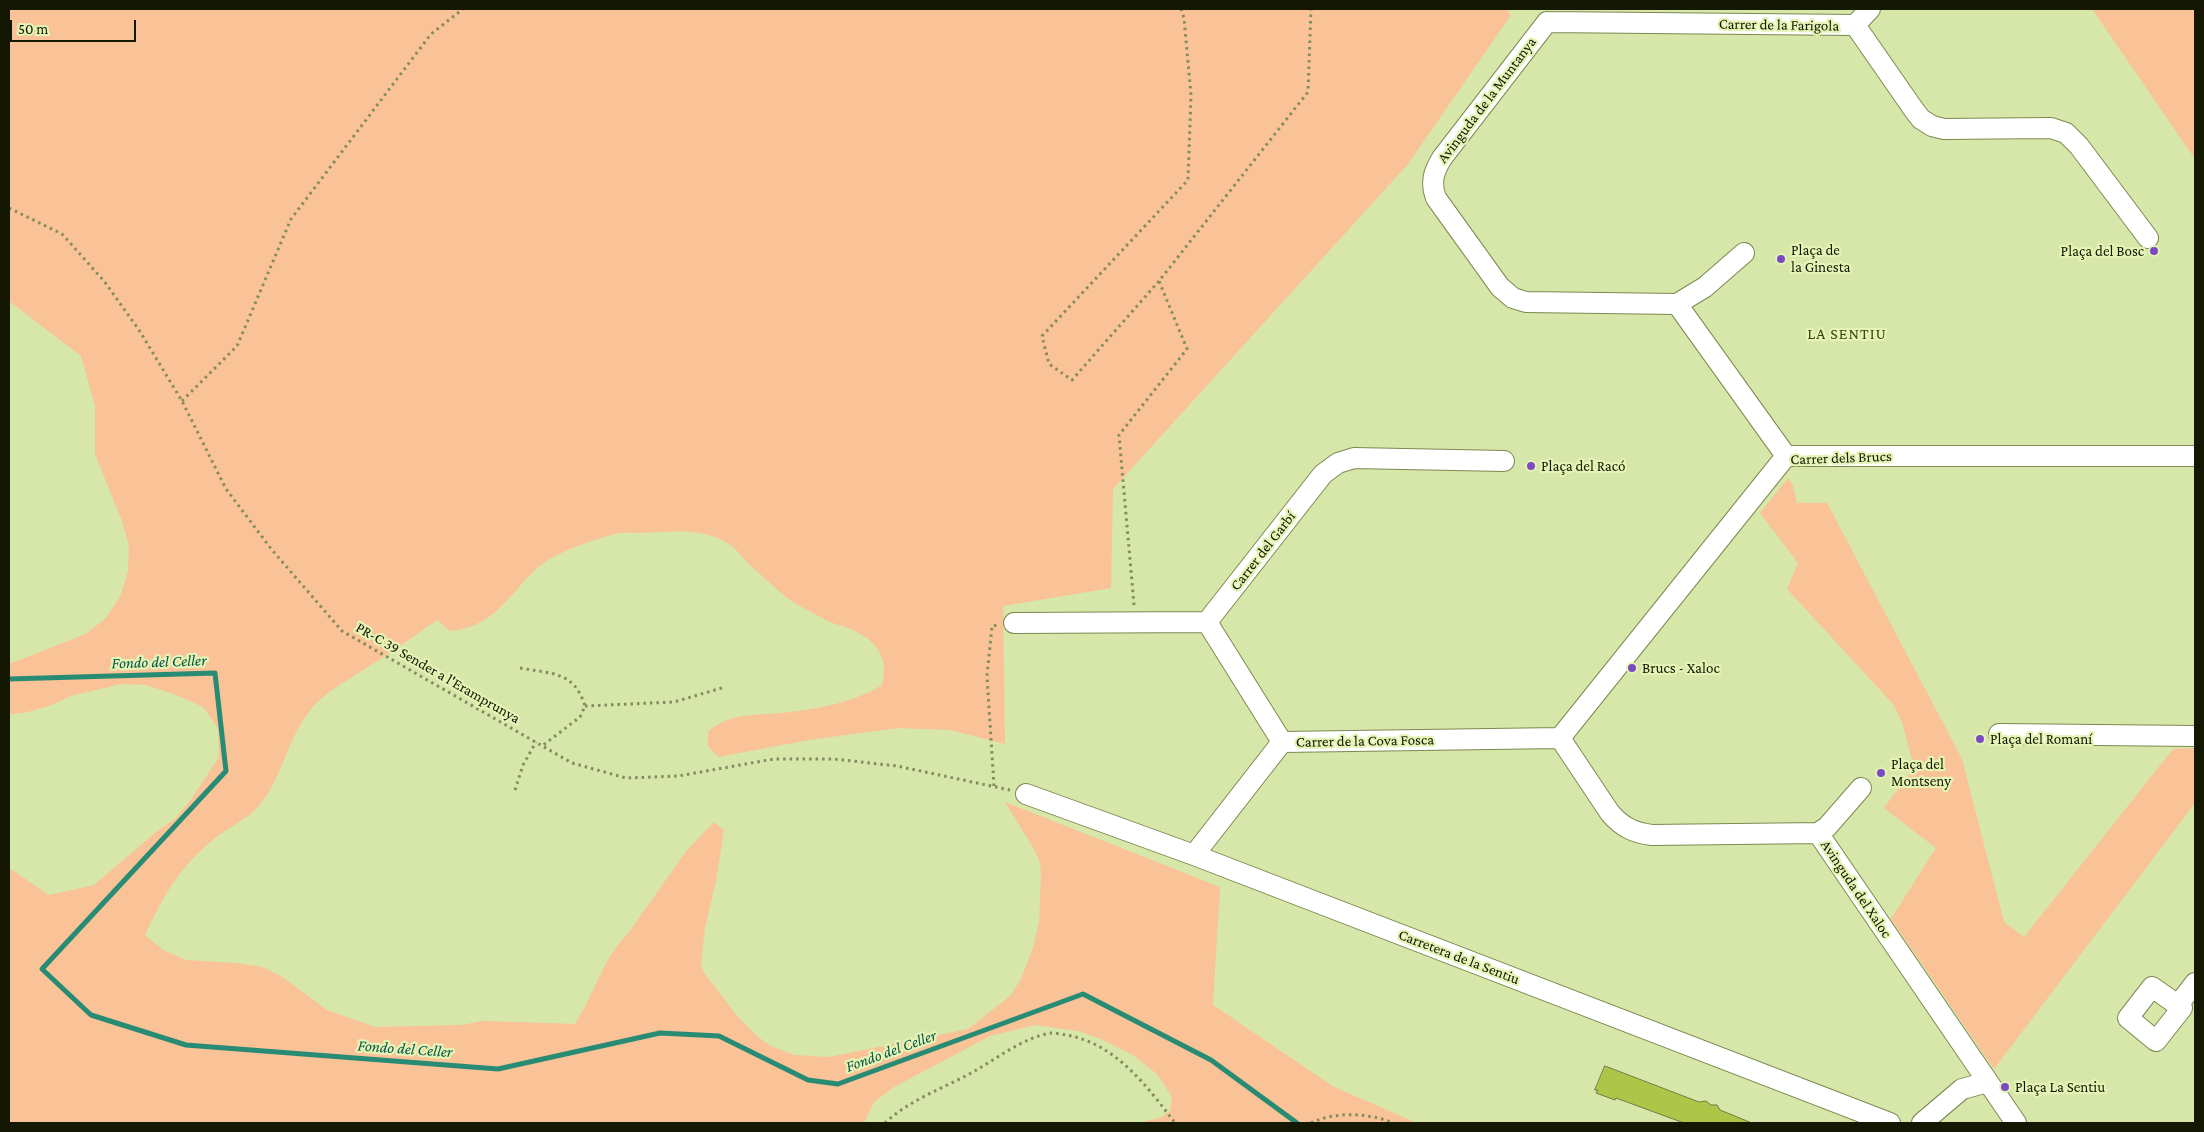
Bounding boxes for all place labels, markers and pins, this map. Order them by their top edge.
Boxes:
place label: Plaça de la Ginesta [1791,241,1850,276]
place label: Plaça del Bosc [2061,242,2144,260]
marker: Plaça del Bosc [2148,245,2160,257]
marker: Plaça de la Ginesta [1775,253,1787,265]
place label: Plaça del Racó [1541,457,1625,475]
marker: Plaça del Racó [1525,460,1537,472]
place label: Brucs - Xaloc [1642,659,1720,677]
marker: Brucs - Xaloc [1626,662,1638,674]
place label: Plaça del Romaní [1990,730,2092,748]
marker: Plaça del Romaní [1974,733,1986,745]
place label: Plaça del Montseny [1891,755,1951,790]
marker: Plaça del Montseny [1875,767,1887,779]
place label: Plaça La Sentiu [2015,1078,2105,1096]
marker: Plaça La Sentiu [1999,1081,2011,1093]

